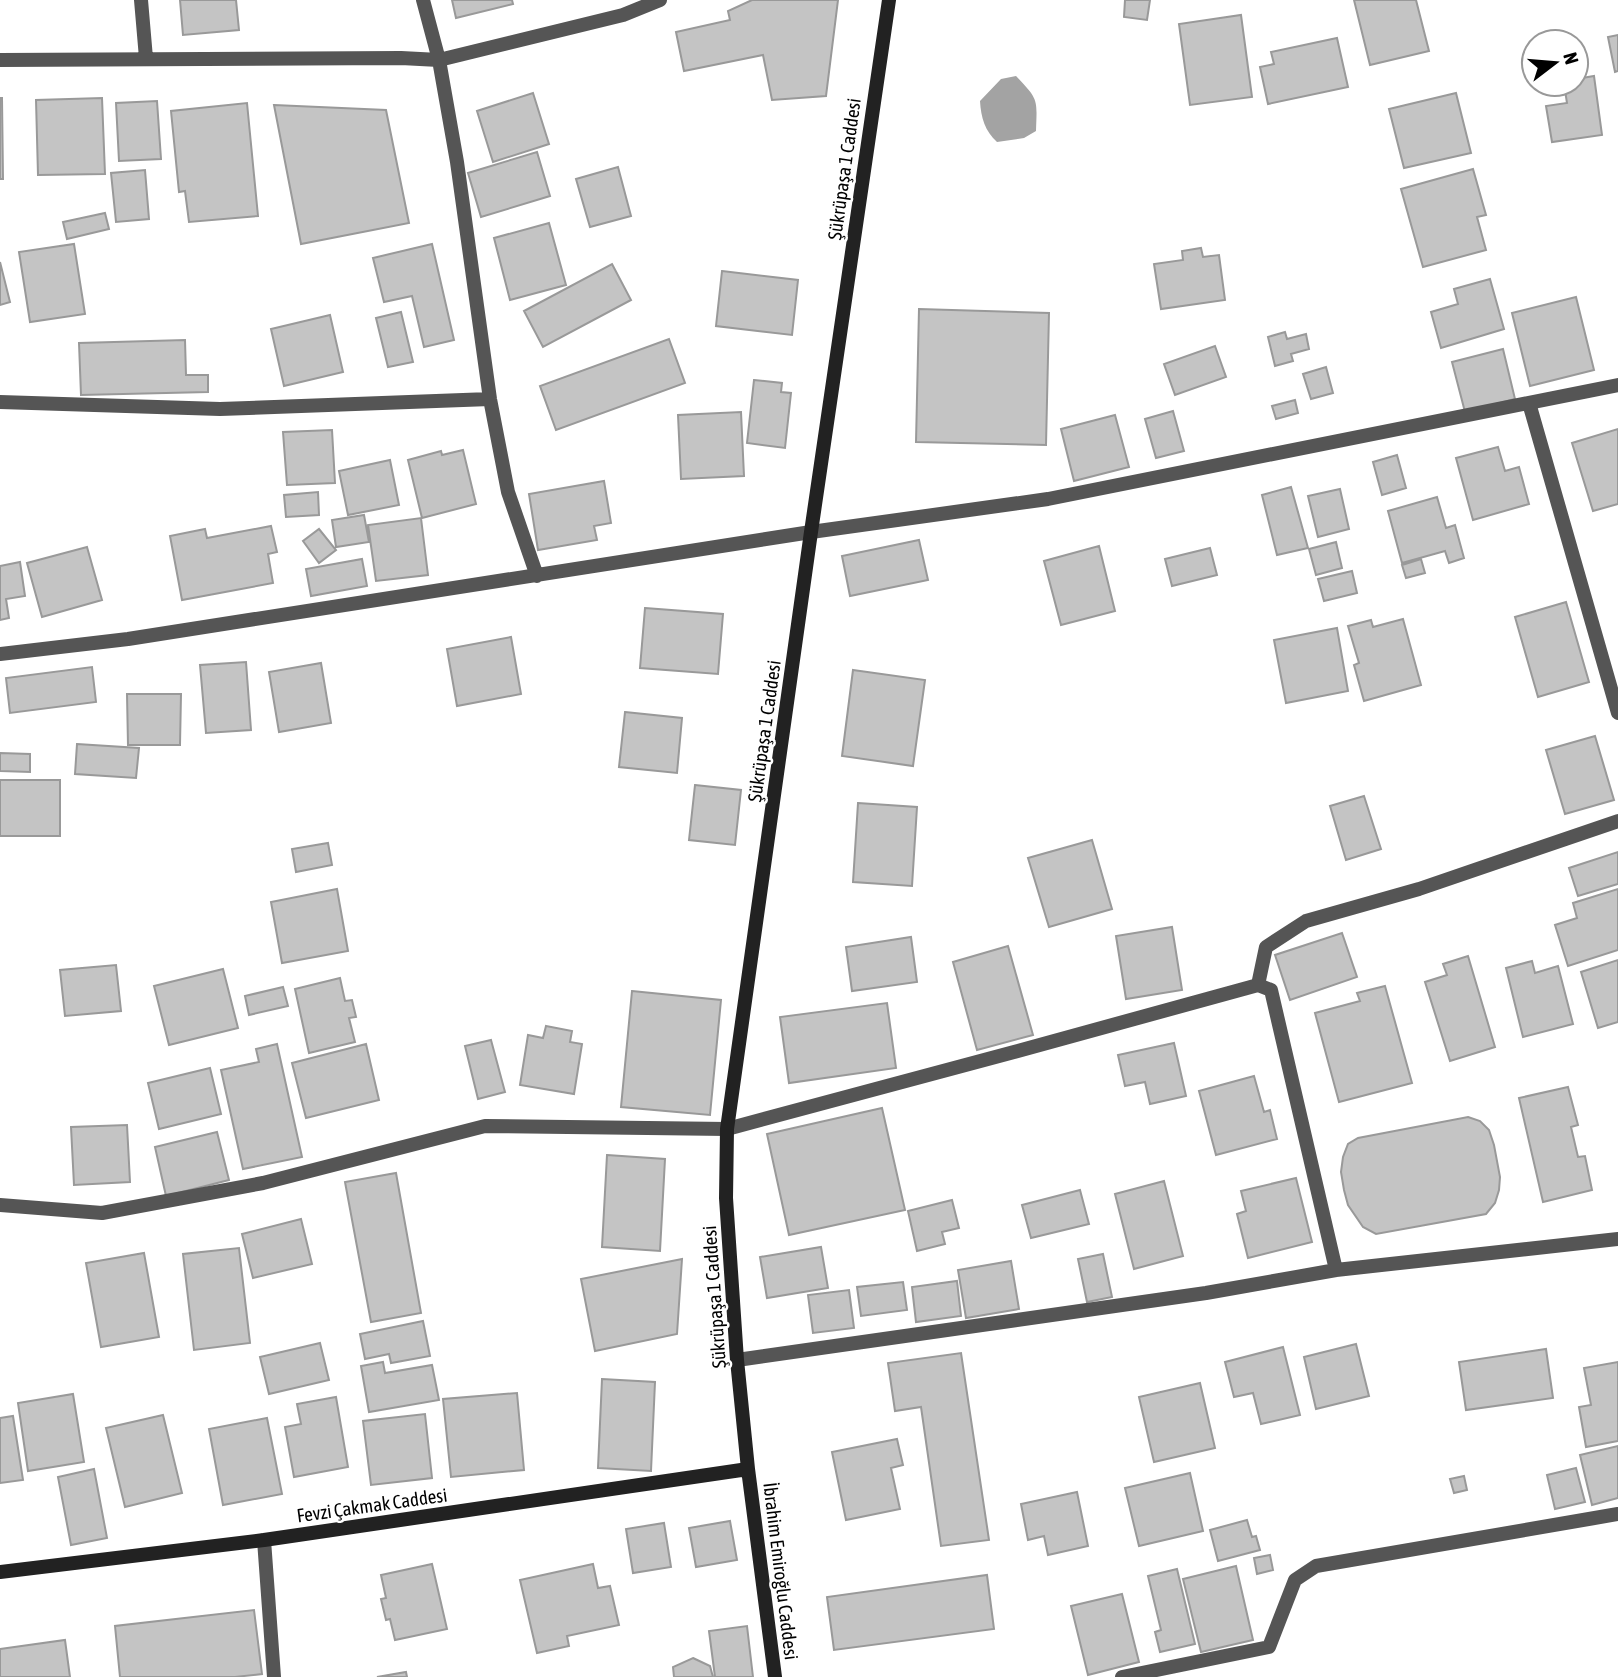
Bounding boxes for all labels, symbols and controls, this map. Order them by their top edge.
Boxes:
north arrow [1520,28,1590,98]
text: N [1559,50,1583,67]
street label: Şükrüpaşa 1 Caddesi [823,97,865,241]
street label: Şükrüpaşa 1 Caddesi [743,659,785,803]
street label: Şükrüpaşa 1 Caddesi [698,1225,730,1369]
street label: İbrahim Emiroğlu Caddesi [759,1481,803,1661]
street label: Fevzi Çakmak Caddesi [295,1484,449,1526]

